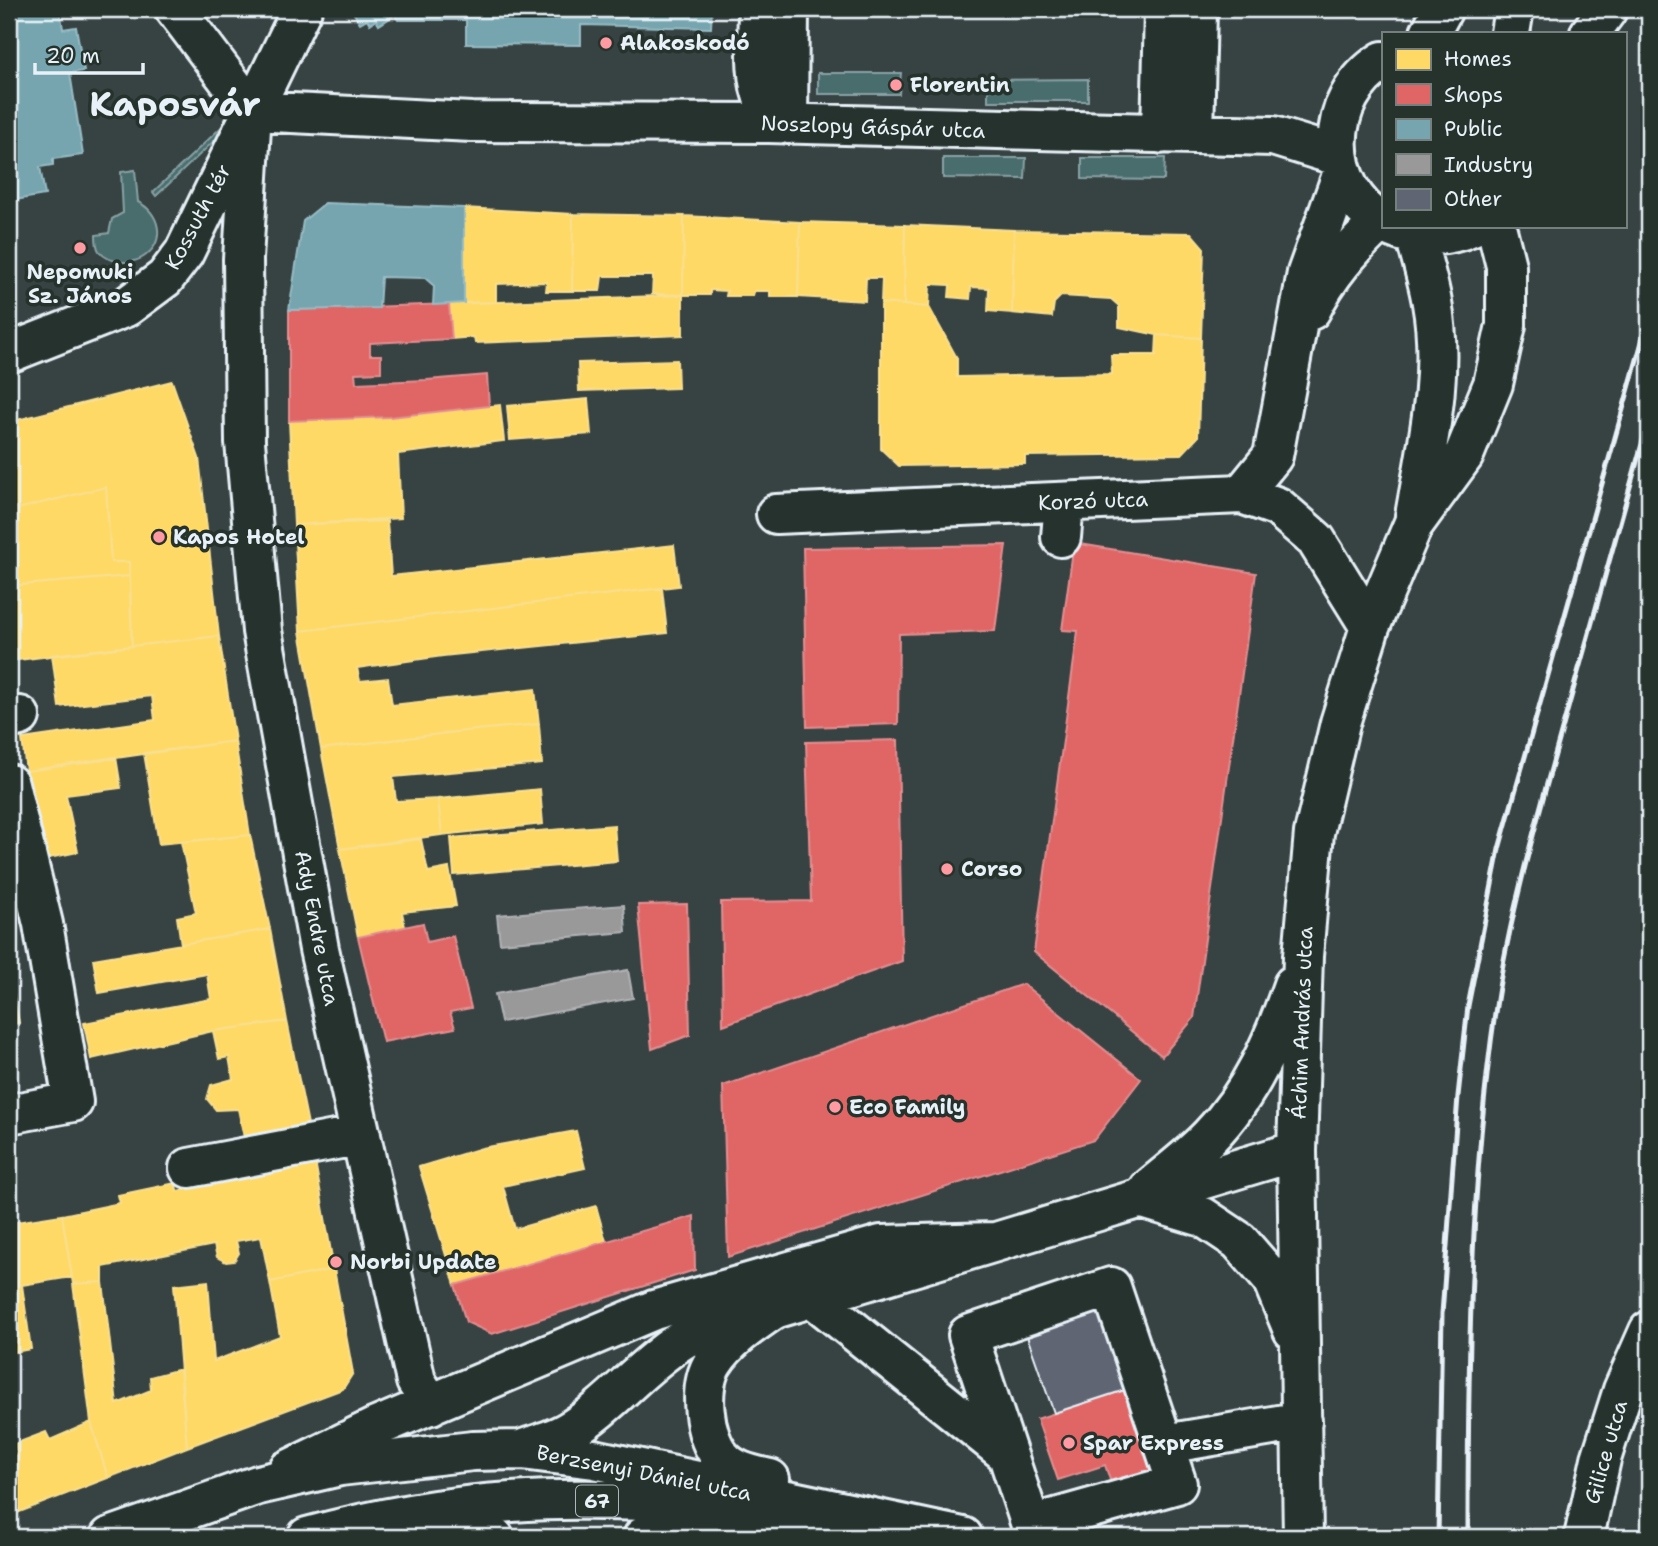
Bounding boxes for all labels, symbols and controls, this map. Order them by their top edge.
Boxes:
place label: Alakoskodó [620,29,750,57]
scale bar [35,32,144,76]
legend [1382,32,1626,228]
marker: Alakoskodó [598,35,614,51]
text: 20 m [46,42,100,70]
text: Homes [1444,45,1512,73]
place label: Florentin [910,71,1010,99]
marker: Florentin [888,77,904,93]
district label: Kaposvár [89,80,261,127]
text: Shops [1444,81,1503,109]
street label: Noszlopy Gáspár utca [760,109,986,145]
text: Public [1444,115,1503,143]
text: Industry [1444,151,1533,179]
street label: Kossuth tér [158,159,238,275]
text: Other [1444,185,1502,213]
marker: Nepomuki Sz. János [72,240,88,256]
place label: Nepomuki Sz. János [27,258,133,310]
street label: Korzó utca [1038,485,1148,517]
place label: Kapos Hotel [173,523,305,551]
marker: Kapos Hotel [151,529,167,545]
street label: Ady Endre utca [288,848,346,1008]
place label: Corso [961,855,1022,883]
marker: Corso [939,861,955,877]
street label: Áchim András utca [1284,926,1319,1120]
place label: Eco Family [849,1093,965,1121]
marker: Eco Family [827,1099,843,1115]
place label: Norbi Update [350,1248,497,1276]
marker: Norbi Update [328,1254,344,1270]
street label: Gilice utca [1578,1397,1634,1507]
place label: Spar Express [1083,1429,1224,1457]
marker: Spar Express [1061,1435,1077,1451]
street label: Berzsenyi Dániel utca [534,1438,754,1508]
road number: 67 [576,1485,618,1516]

